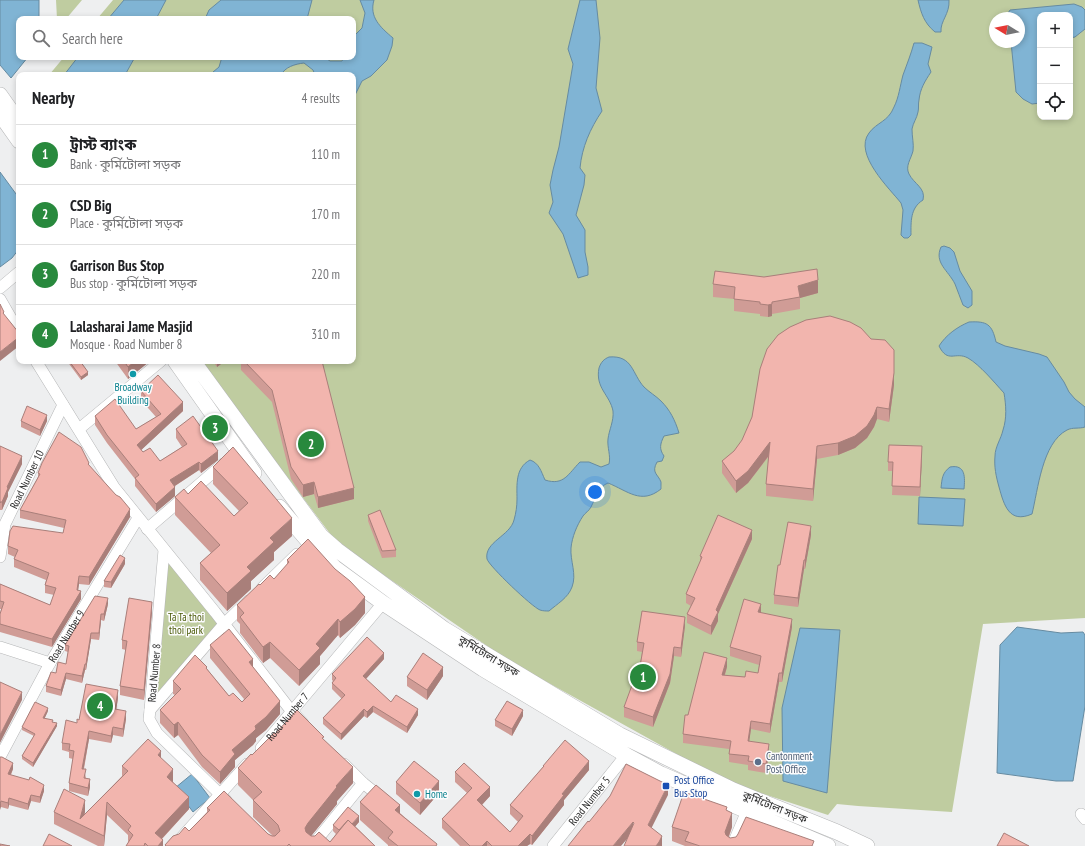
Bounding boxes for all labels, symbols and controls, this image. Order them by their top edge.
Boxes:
north arrow [989,12,1025,48]
map controls [1037,12,1073,120]
button: + [1037,12,1073,48]
search box [16,16,356,60]
icon: search [30,27,52,49]
text: Search here [62,29,123,48]
button: − [1037,48,1073,84]
button: locate [1037,84,1073,120]
text: Nearby [32,87,75,109]
text: 4 results [301,90,340,107]
text: ট্রাস্ট ব্যাংক [70,135,136,154]
text: 1 [42,146,48,163]
text: 110 m [311,146,340,163]
text: Bank · কুর্মিটোলা সড়ক [70,156,181,173]
text: CSD Big [70,196,112,215]
text: 2 [42,206,48,223]
text: 170 m [311,206,340,223]
text: Place · কুর্মিটোলা সড়ক [70,215,183,232]
text: Garrison Bus Stop [70,256,164,275]
text: 3 [42,266,48,283]
text: 220 m [311,266,340,283]
text: Bus stop · কুর্মিটোলা সড়ক [70,275,197,292]
text: Lalasharai Jame Masjid [70,317,192,336]
text: 4 [42,326,48,343]
text: 310 m [311,326,340,343]
text: Mosque · Road Number 8 [70,336,182,353]
marker: Broadway Building [128,369,138,379]
place label: Broadway Building [114,380,152,407]
pin: 3 [202,413,228,443]
pin: 2 [298,429,324,459]
street label: Road Number 10 [7,448,47,511]
your location [585,482,605,502]
street label: Road Number 9 [45,607,88,665]
park label: Ta Ta thoi thoi park [168,610,204,637]
street label: কুর্মিটোলা সড়ক [455,632,522,680]
street label: Road Number 8 [144,643,164,703]
pin: 1 [630,662,656,692]
street label: Road Number 7 [263,690,312,744]
pin: 4 [87,691,113,721]
place label: Cantonment Post Office [766,749,812,776]
marker: Cantonment Post Office [753,757,763,767]
street label: Road Number 5 [565,773,613,828]
place label: Post Office Bus Stop [674,773,715,800]
marker: Post Office Bus Stop [661,781,671,791]
place label: Home [425,787,448,801]
street label: কুর্মিটোলা সড়ক [740,787,809,826]
marker: Home [412,789,422,799]

